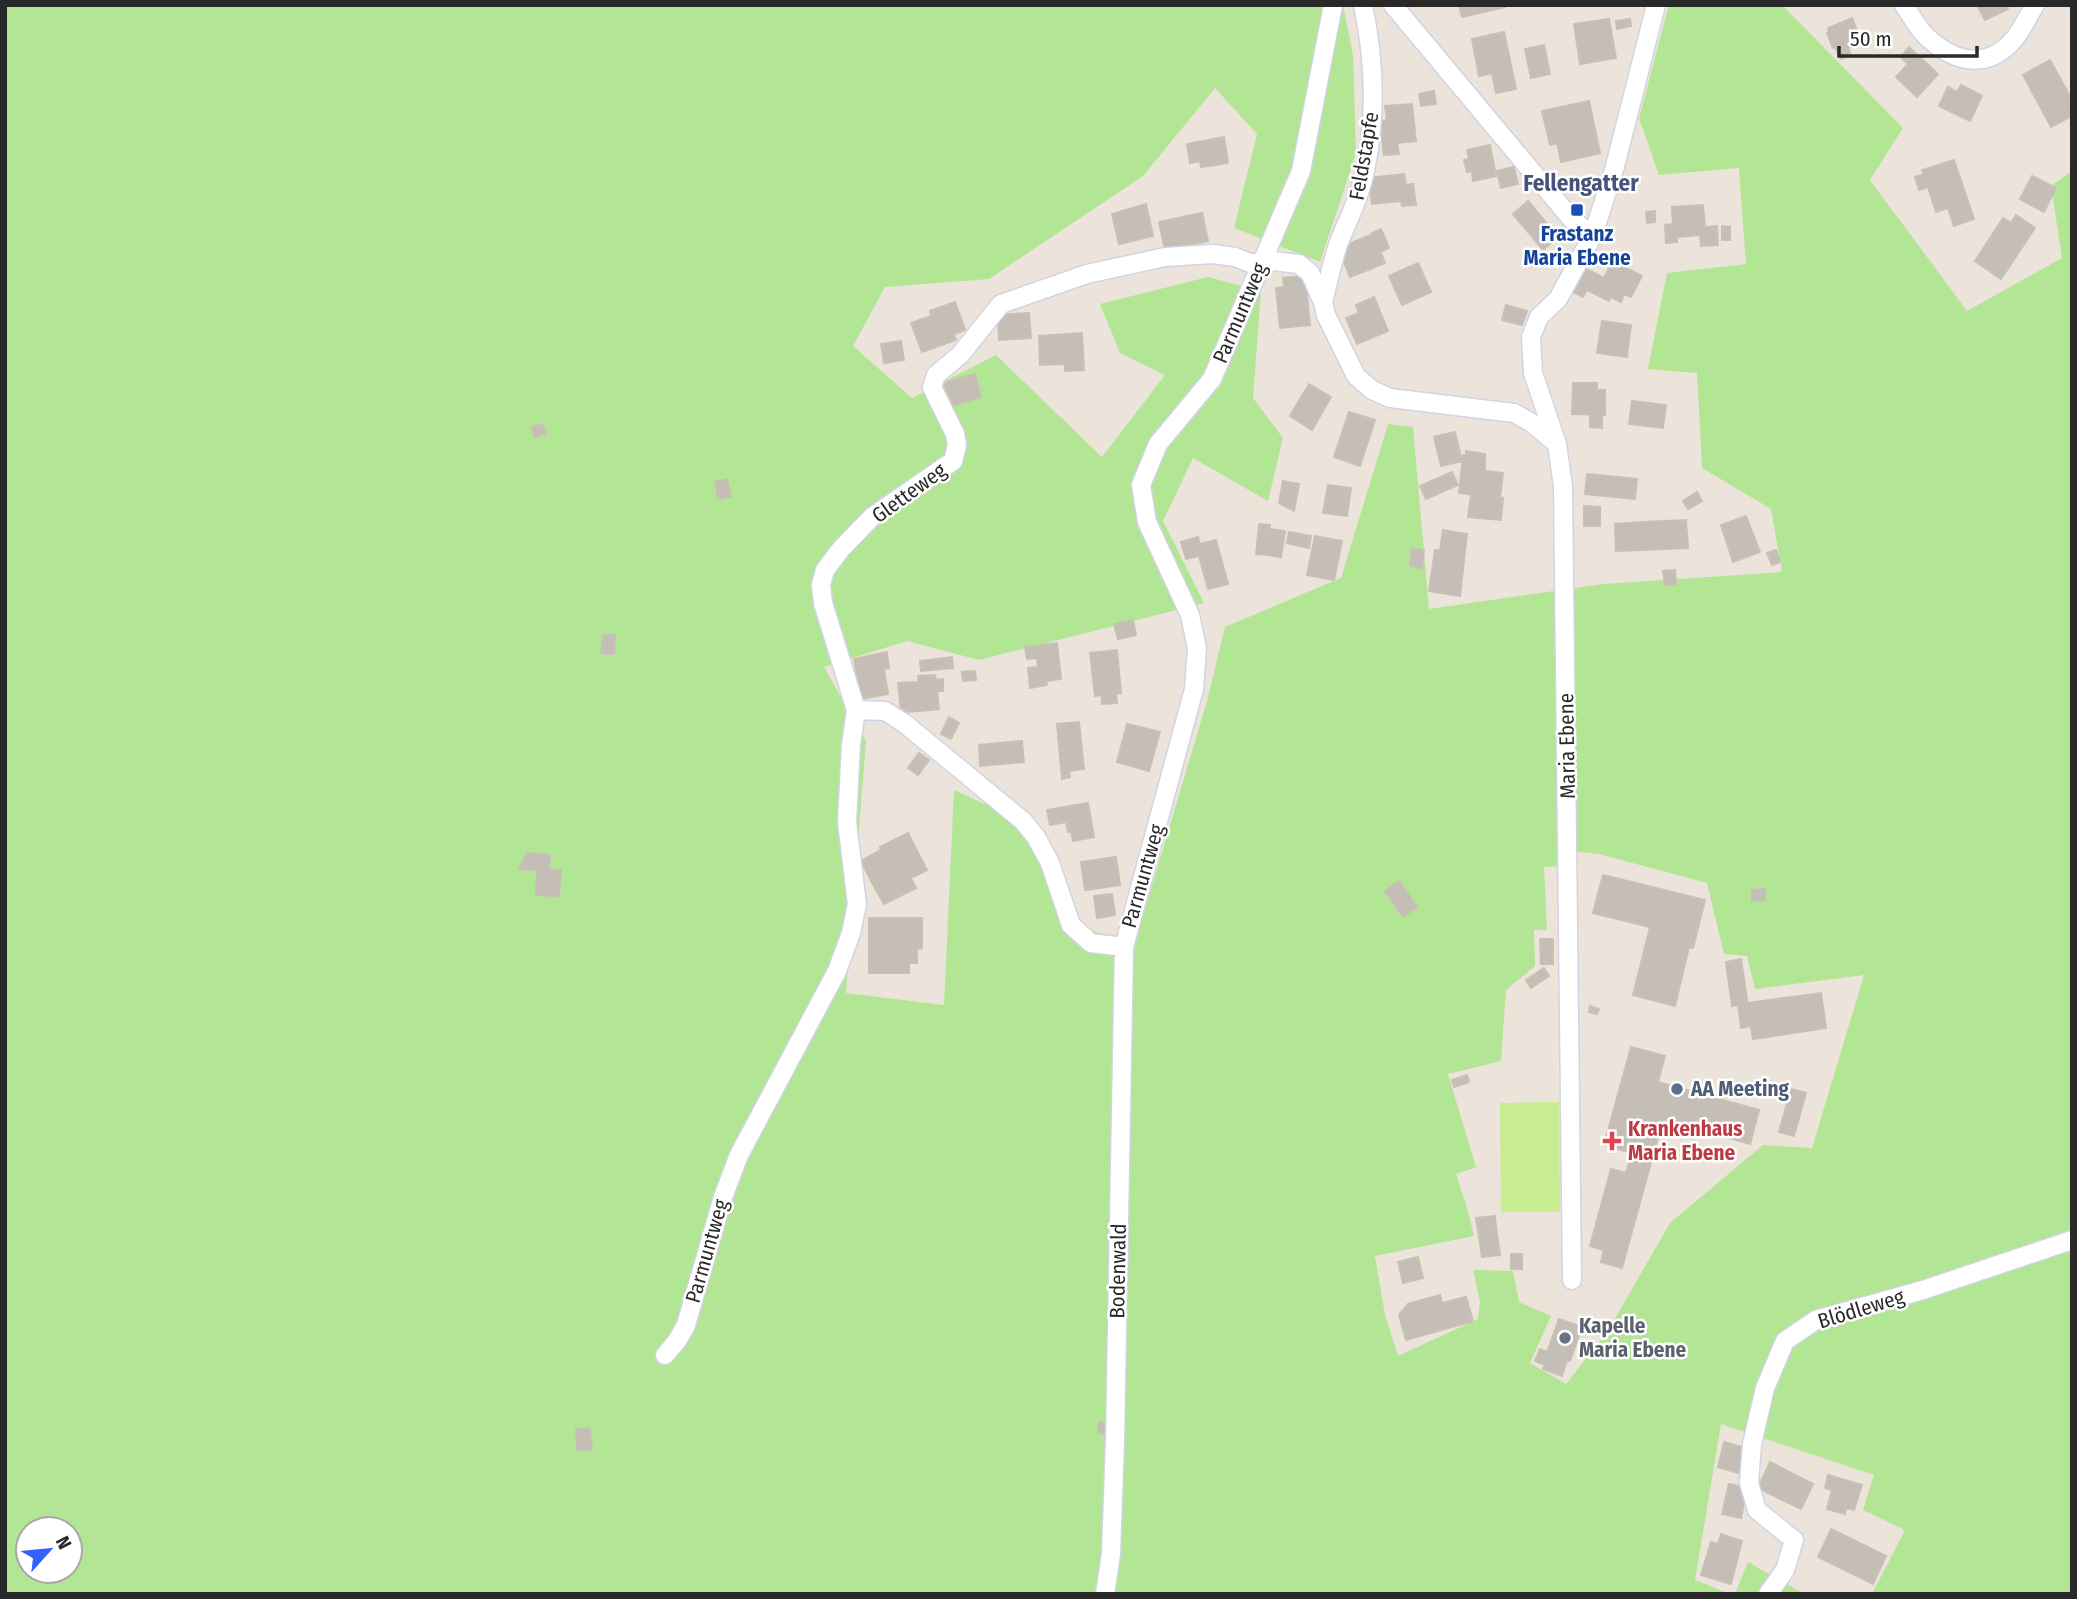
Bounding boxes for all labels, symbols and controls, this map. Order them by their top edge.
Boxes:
scale bar [1839,14,1977,58]
text: 50 m [1850,26,1892,52]
street label: Feldstapfe [1343,110,1385,202]
district label: Fellengatter [1523,169,1639,197]
marker: Frastanz Maria Ebene [1569,202,1585,218]
place label: Frastanz Maria Ebene [1523,221,1631,271]
street label: Parmuntweg [1207,259,1273,367]
street label: Gletteweg [867,457,951,529]
street label: Maria Ebene [1553,693,1581,799]
street label: Parmuntweg [1116,821,1170,931]
place label: AA Meeting [1690,1076,1789,1102]
marker: AA Meeting [1669,1081,1685,1097]
place label: Krankenhaus Maria Ebene [1628,1116,1742,1166]
marker: Krankenhaus Maria Ebene [1602,1131,1622,1151]
street label: Parmuntweg [680,1196,734,1306]
street label: Bodenwald [1104,1223,1132,1319]
street label: Blödleweg [1815,1284,1907,1334]
place label: Kapelle Maria Ebene [1579,1313,1686,1363]
marker: Kapelle Maria Ebene [1557,1330,1573,1346]
north arrow [14,1515,84,1585]
text: N [51,1532,77,1553]

